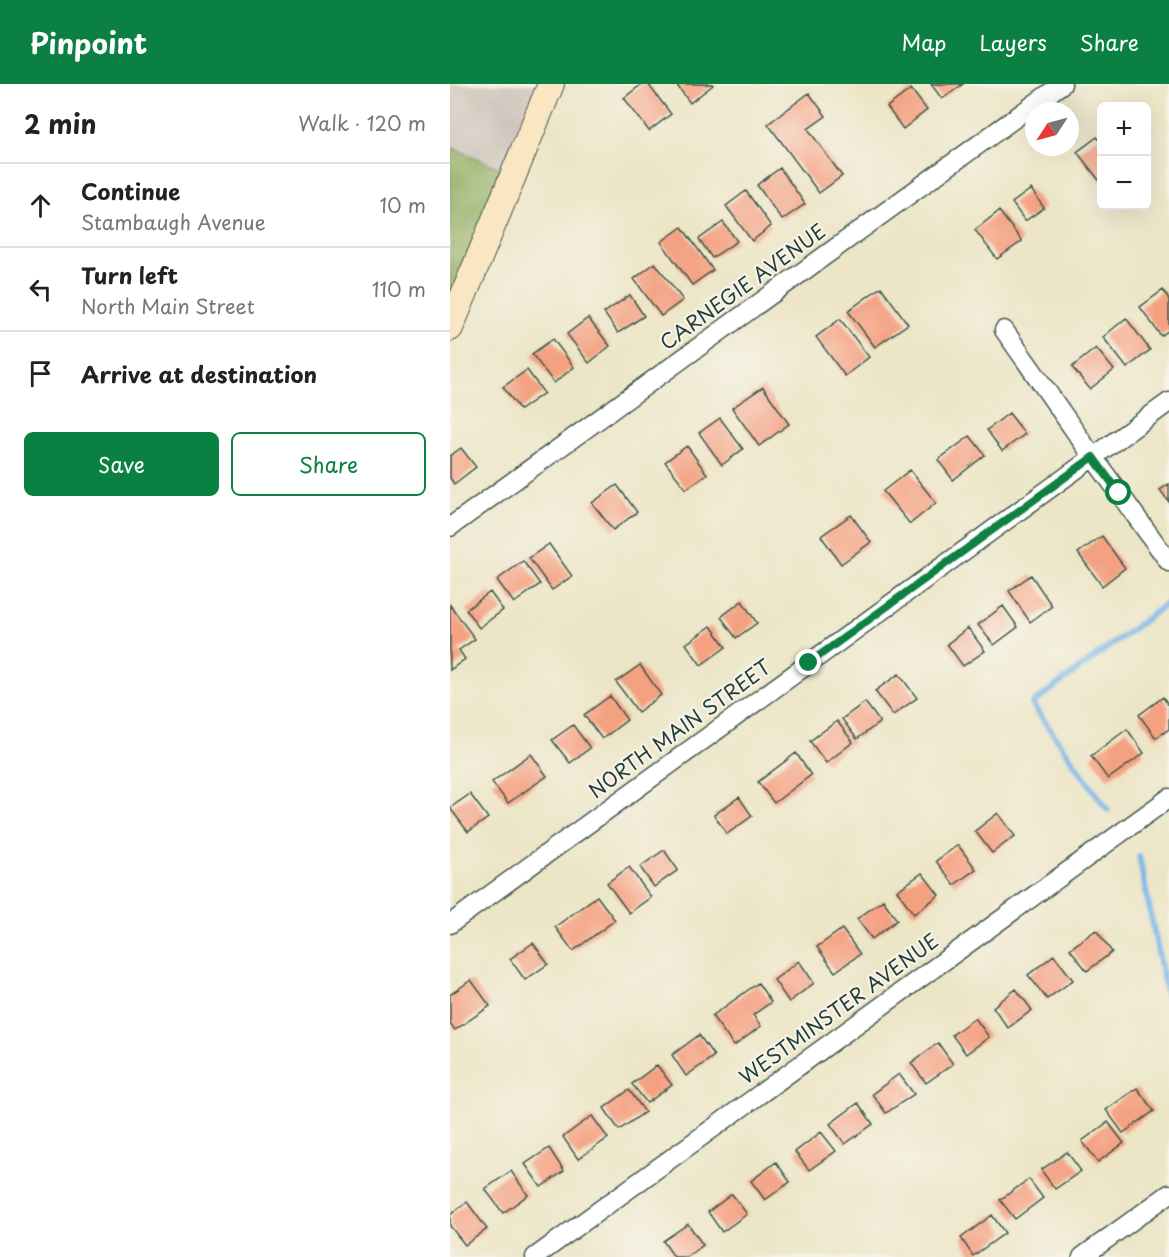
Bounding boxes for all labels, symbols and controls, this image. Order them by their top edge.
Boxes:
text: Pinpoint [30,21,147,64]
text: Map [902,26,946,58]
text: Layers [979,26,1047,58]
text: Share [1080,26,1139,58]
north arrow [1025,102,1079,156]
map controls [1097,102,1151,210]
button: + [1097,102,1151,156]
text: 2 min [24,104,97,143]
text: Walk · 120 m [298,108,426,138]
button: − [1097,156,1151,210]
text: Continue [81,174,180,207]
icon: ahead [24,189,57,222]
text: 10 m [379,190,426,220]
text: Stambaugh Avenue [81,207,266,237]
street label: CARNEGIE AVENUE [653,216,832,357]
text: Turn left [81,258,178,291]
icon: left [24,273,57,306]
text: 110 m [372,274,426,304]
text: North Main Street [81,291,255,321]
icon: arrive [24,357,57,390]
text: Arrive at destination [81,357,317,390]
button: Save [24,432,219,496]
button: Share [231,432,426,496]
route start [1105,479,1131,505]
route end [795,649,821,675]
street label: NORTH MAIN STREET [582,651,777,805]
street label: WESTMINSTER AVENUE [733,926,944,1091]

